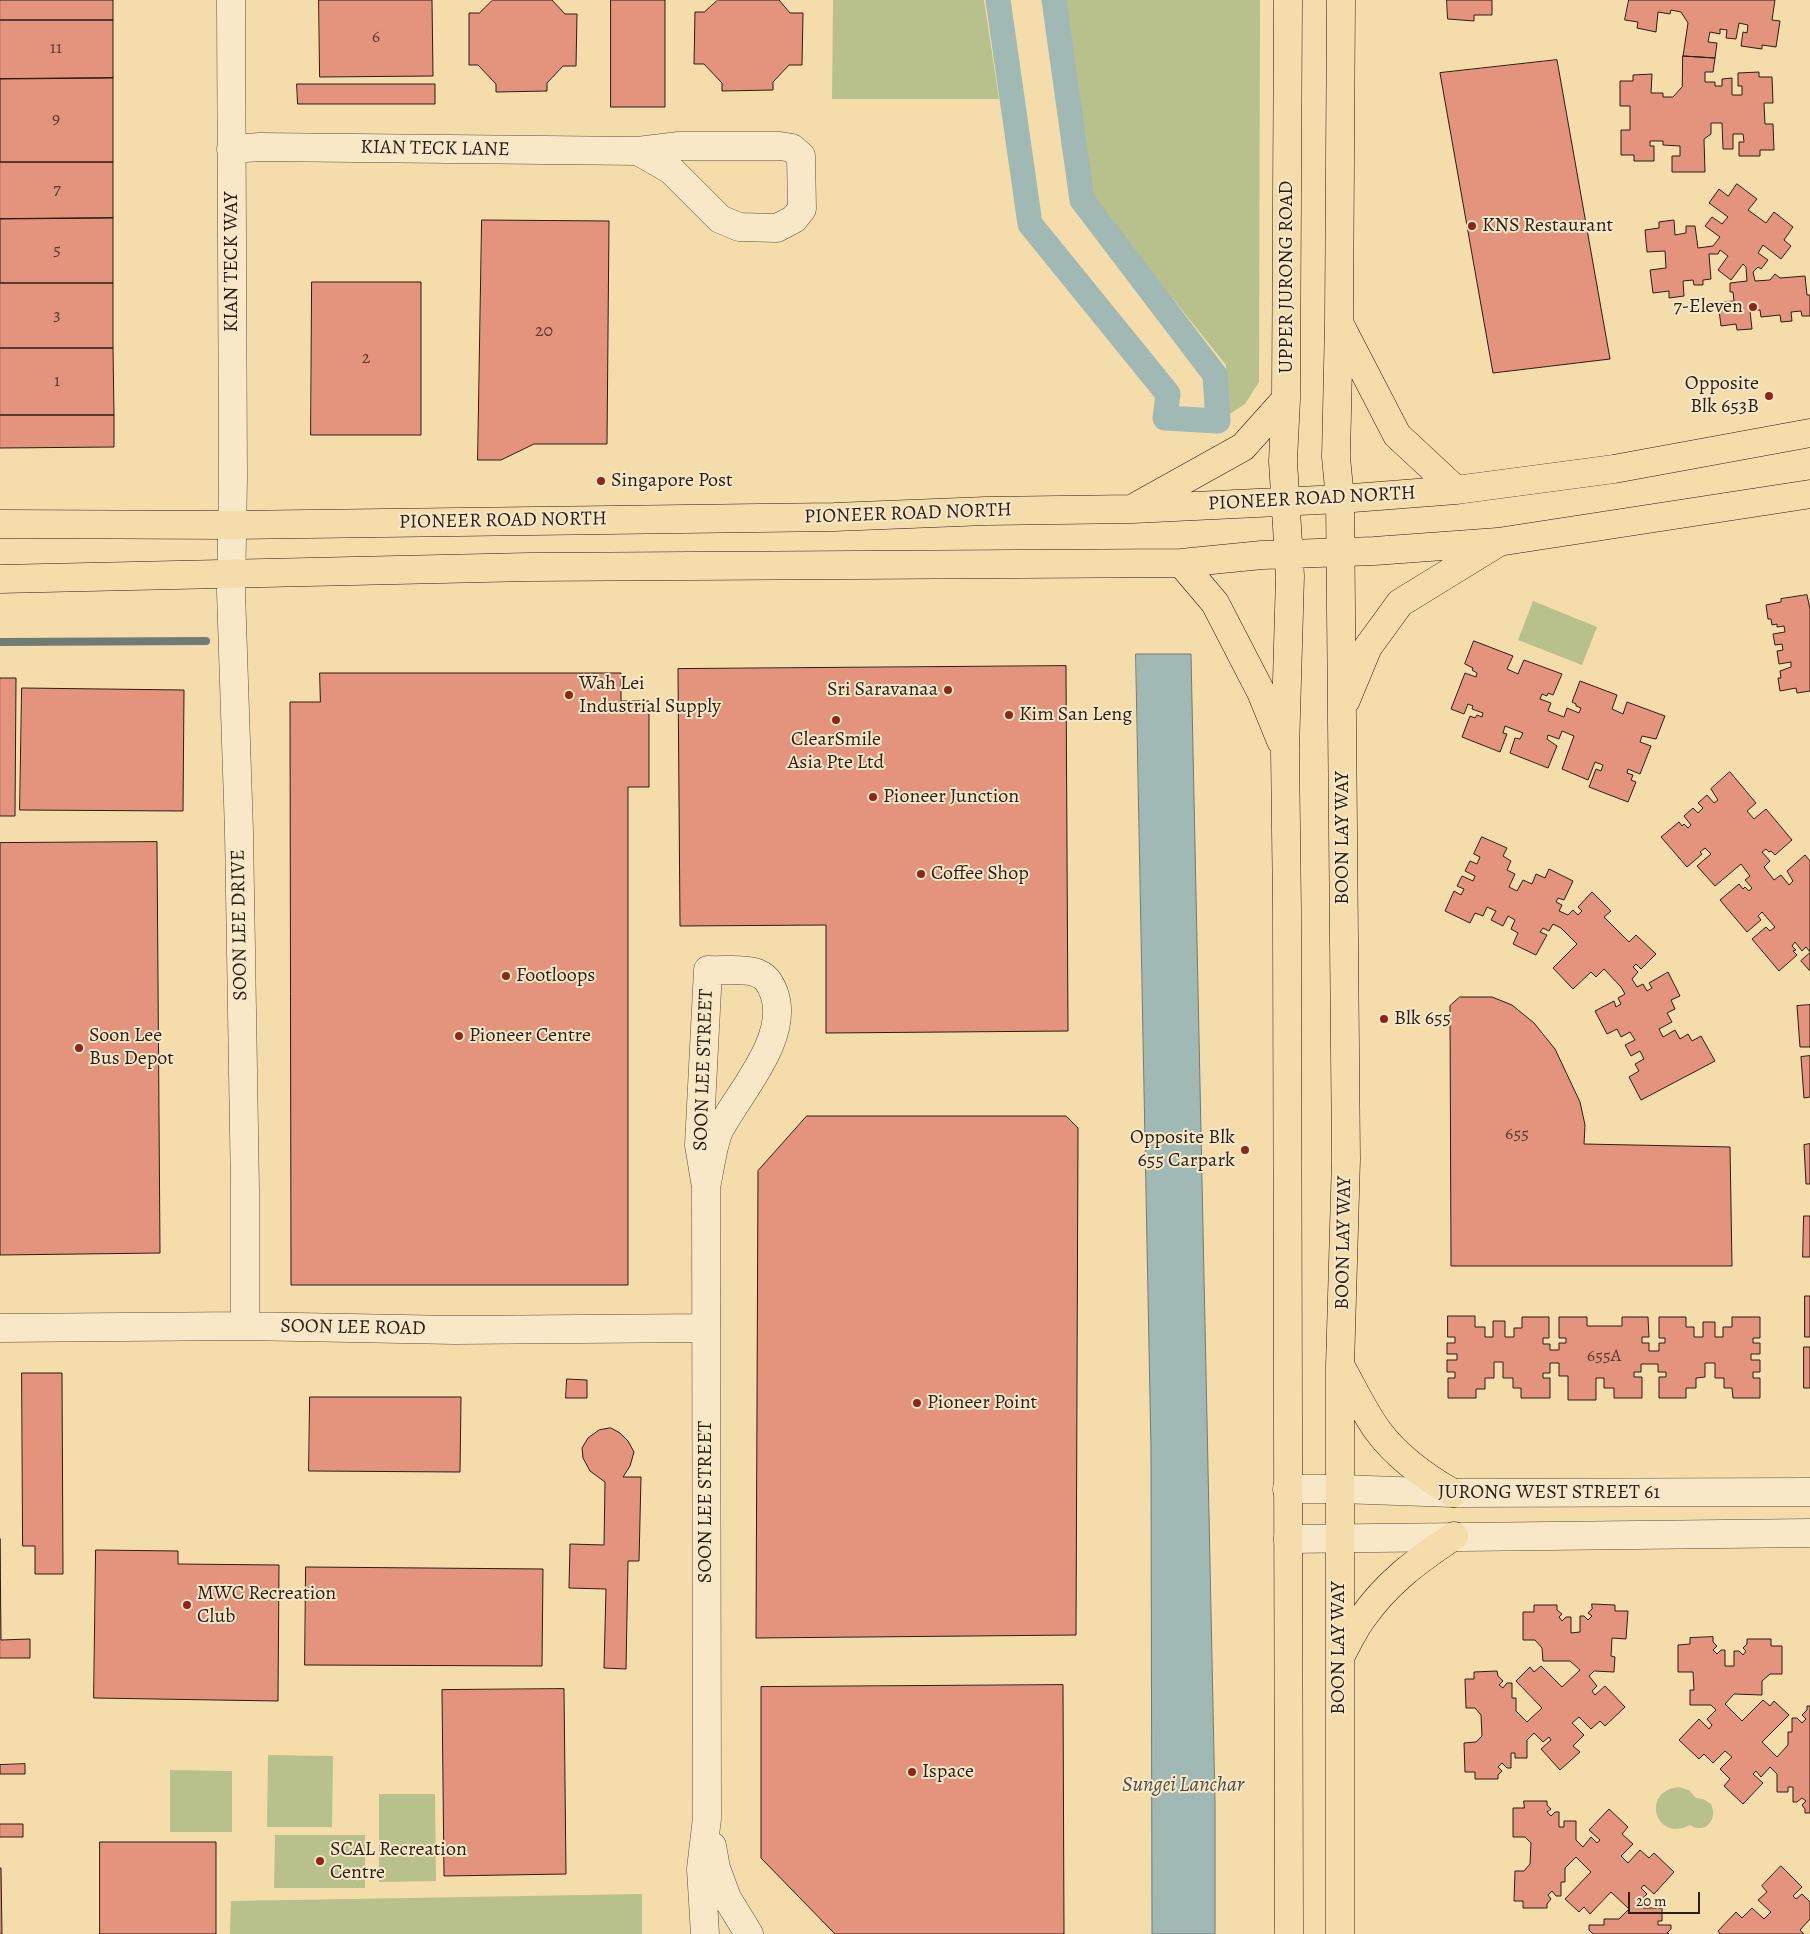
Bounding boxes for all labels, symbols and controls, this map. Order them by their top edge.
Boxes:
house number: 6 [372,27,380,49]
house number: 11 [50,38,62,60]
house number: 9 [52,109,60,131]
street label: KIAN TECK LANE [360,136,510,162]
house number: 7 [53,179,61,201]
street label: UPPER JURONG ROAD [1275,181,1299,373]
street label: KIAN TECK WAY [220,192,244,332]
place label: KNS Restaurant [1482,214,1613,238]
marker: KNS Restaurant [1466,220,1478,232]
house number: 5 [53,240,61,262]
place label: 7-Eleven [1673,295,1743,319]
marker: 7-Eleven [1747,301,1759,313]
house number: 3 [53,305,61,327]
house number: 20 [535,321,553,343]
house number: 2 [362,348,370,370]
house number: 1 [54,371,60,393]
place label: Opposite Blk 653B [1685,372,1759,419]
marker: Opposite Blk 653B [1763,390,1775,402]
place label: Singapore Post [611,469,733,493]
marker: Singapore Post [595,475,607,487]
street label: PIONEER ROAD NORTH [1207,482,1417,516]
street label: PIONEER ROAD NORTH [804,498,1012,530]
street label: PIONEER ROAD NORTH [399,507,607,535]
place label: Wah Lei Industrial Supply [579,672,721,719]
place label: Sri Saravanaa [827,678,938,702]
marker: Sri Saravanaa [942,684,954,696]
marker: Wah Lei Industrial Supply [563,689,575,701]
place label: Kim San Leng [1019,703,1132,727]
marker: Kim San Leng [1003,709,1015,721]
marker: ClearSmile Asia Pte Ltd [830,714,842,726]
place label: ClearSmile Asia Pte Ltd [788,728,884,775]
street label: BOON LAY WAY [1331,771,1355,905]
place label: Pioneer Junction [883,785,1019,809]
marker: Pioneer Junction [867,791,879,803]
street label: SOON LEE DRIVE [227,849,253,1001]
place label: Coffee Shop [931,862,1029,886]
marker: Coffee Shop [915,868,927,880]
place label: Footloops [516,964,595,988]
marker: Footloops [500,970,512,982]
street label: SOON LEE STREET [689,989,719,1151]
place label: Blk 655 [1394,1007,1451,1031]
marker: Blk 655 [1378,1013,1390,1025]
place label: Soon Lee Bus Depot [89,1024,174,1071]
place label: Pioneer Centre [469,1024,591,1048]
marker: Pioneer Centre [453,1030,465,1042]
marker: Soon Lee Bus Depot [73,1042,85,1054]
house number: 655 [1505,1124,1529,1146]
place label: Opposite Blk 655 Carpark [1130,1126,1235,1173]
marker: Opposite Blk 655 Carpark [1239,1144,1251,1156]
street label: BOON LAY WAY [1331,1176,1357,1310]
street label: SOON LEE ROAD [280,1315,426,1341]
house number: 655A [1587,1346,1621,1368]
place label: Pioneer Point [927,1391,1037,1415]
marker: Pioneer Point [911,1397,923,1409]
street label: SOON LEE STREET [694,1421,718,1583]
street label: JURONG WEST STREET 61 [1438,1481,1660,1505]
street label: BOON LAY WAY [1327,1581,1351,1715]
place label: MWC Recreation Club [197,1582,336,1629]
marker: MWC Recreation Club [181,1599,193,1611]
place label: Ispace [922,1760,974,1784]
marker: Ispace [906,1766,918,1778]
water label: Sungei Lanchar [1122,1773,1244,1799]
place label: SCAL Recreation Centre [330,1838,467,1885]
marker: SCAL Recreation Centre [314,1855,326,1867]
scale bar [1630,1882,1702,1914]
text: 20 m [1636,1891,1667,1911]

